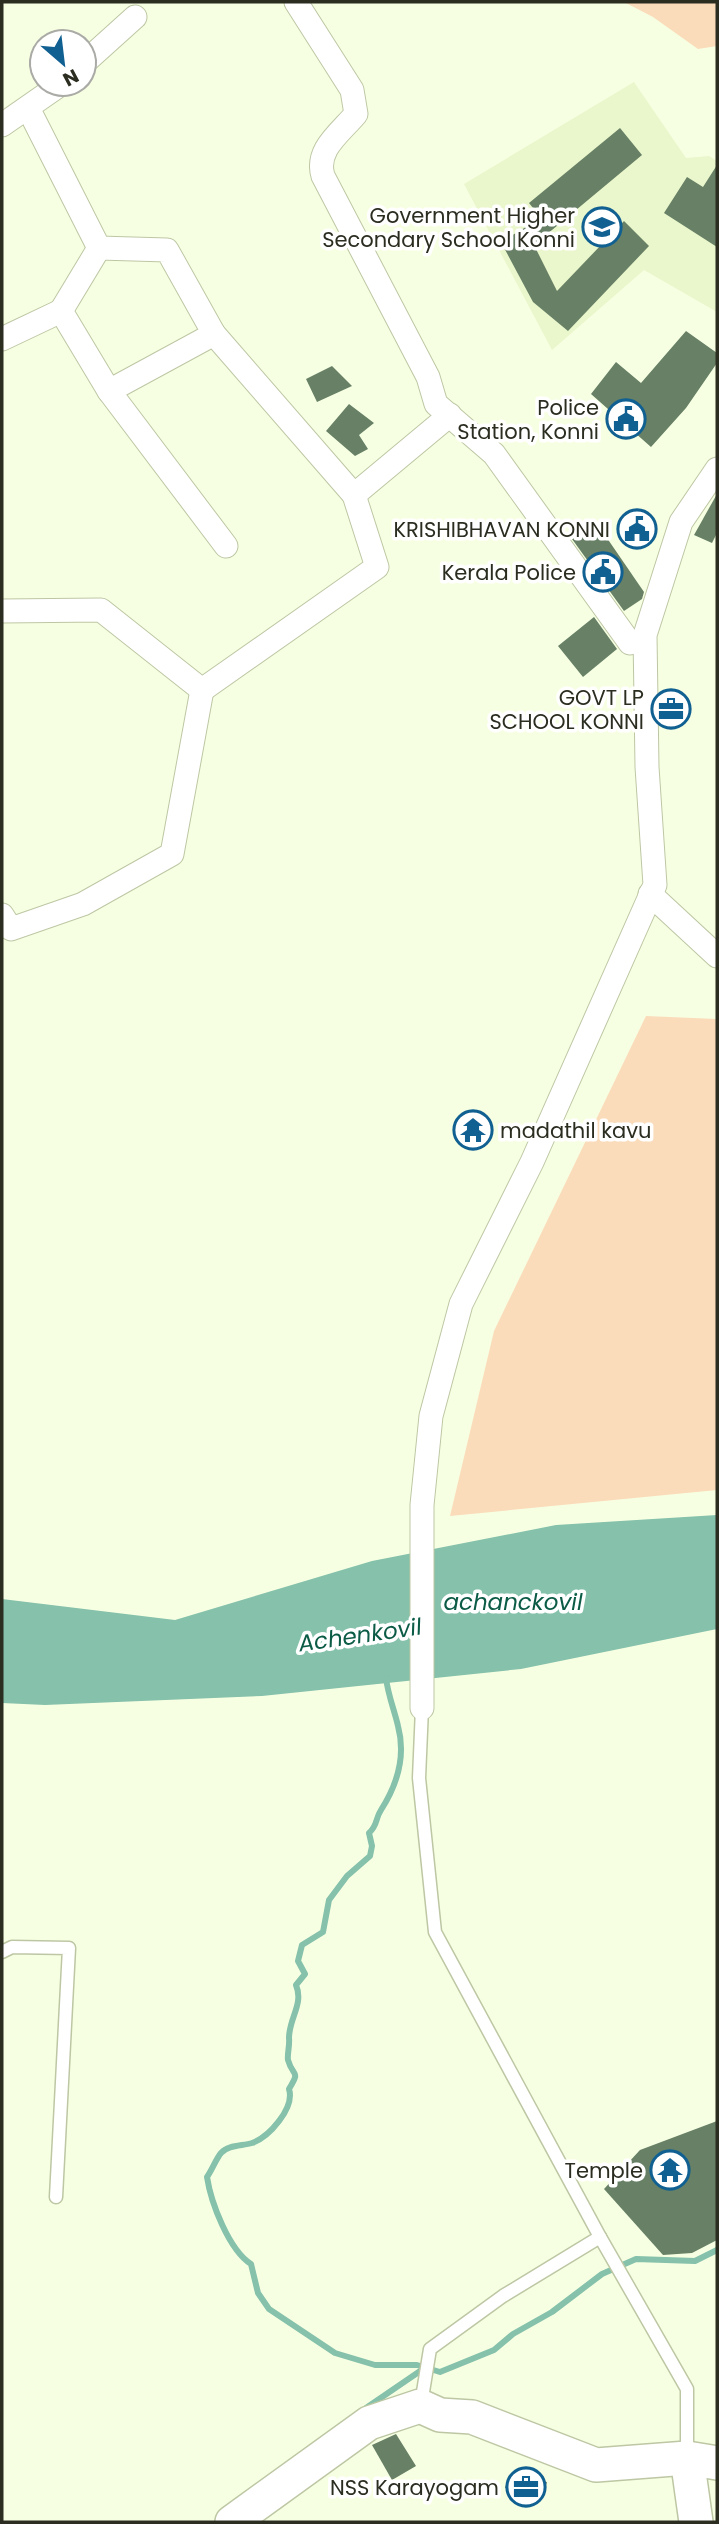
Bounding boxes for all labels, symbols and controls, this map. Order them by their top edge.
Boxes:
north arrow [28,28,98,98]
text: N [58,62,83,93]
place label: Government Higher Secondary School Konni [322,201,575,254]
school or university icon: Government Higher Secondary School Konni [581,206,623,248]
place label: Police Station, Konni [457,393,599,446]
public building icon: Police Station, Konni [605,398,647,440]
public building icon: KRISHIBHAVAN KONNI [616,508,658,550]
place label: KRISHIBHAVAN KONNI [393,515,610,544]
public building icon: Kerala Police [582,551,624,593]
place label: Kerala Police [442,558,576,587]
place label: GOVT LP SCHOOL KONNI [489,683,644,736]
office icon: GOVT LP SCHOOL KONNI [650,688,692,730]
temple icon: madathil kavu [452,1109,494,1151]
place label: madathil kavu [500,1116,651,1145]
water label: achanckovil [443,1586,583,1618]
water label: Achenkovil [295,1610,424,1660]
temple icon: Temple [649,2149,691,2191]
place label: Temple [565,2156,643,2185]
office icon: NSS Karayogam [505,2466,547,2508]
place label: NSS Karayogam [330,2473,499,2502]

